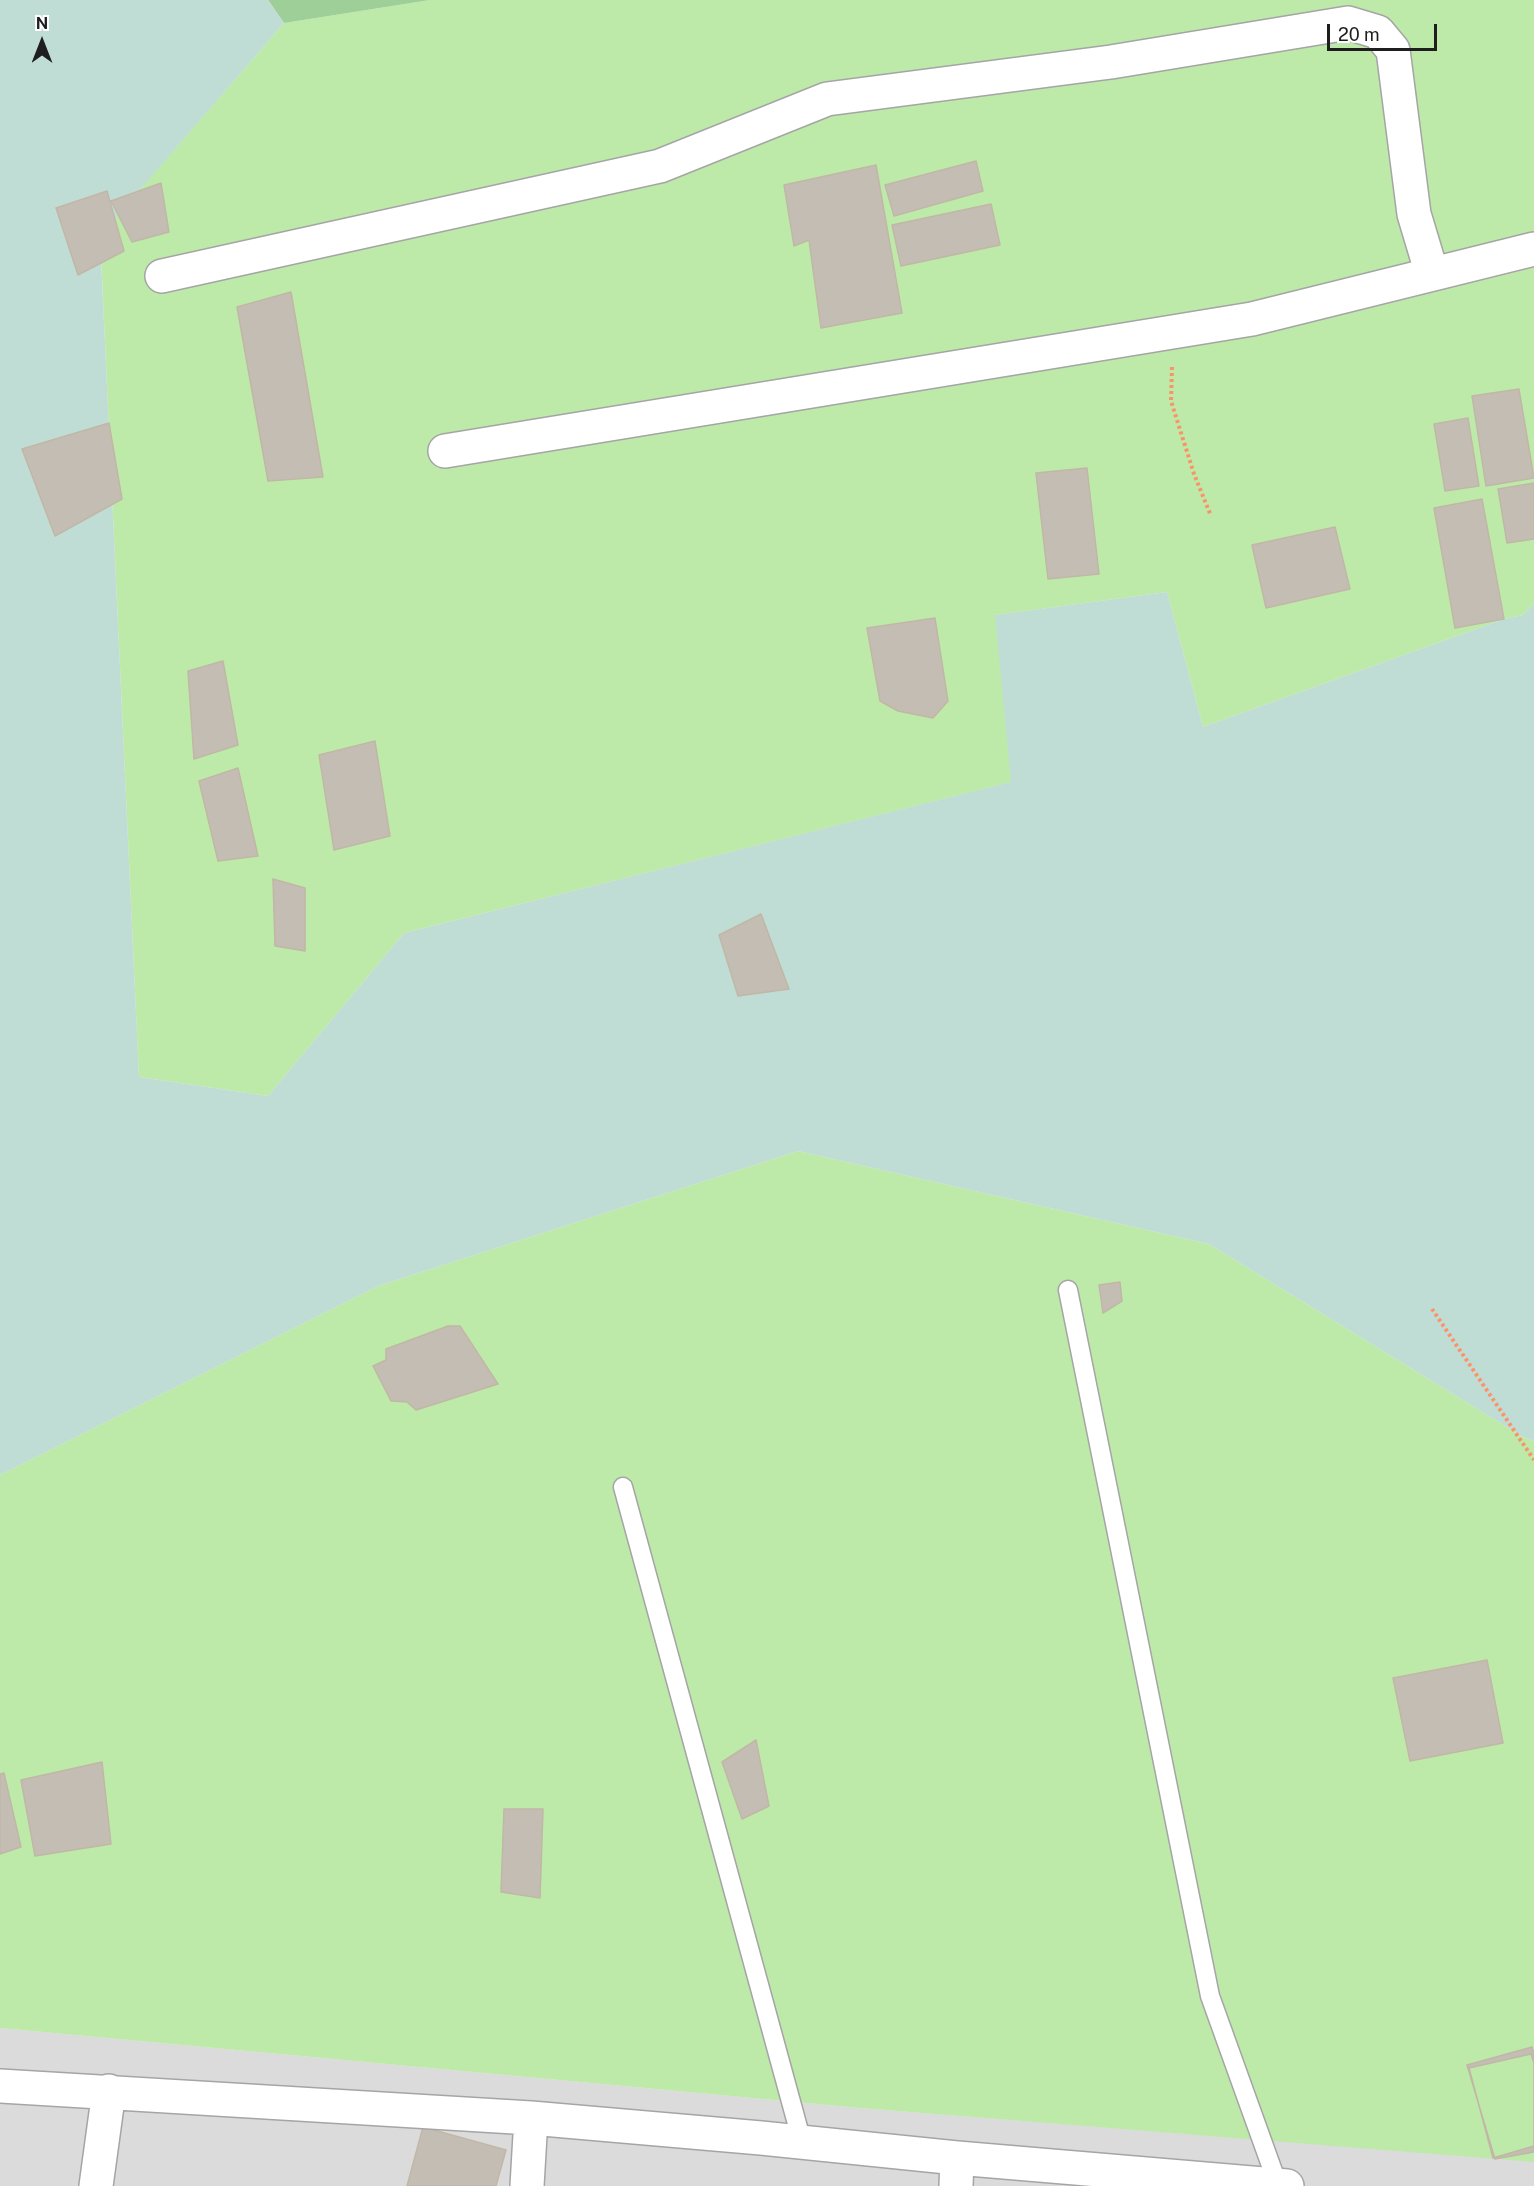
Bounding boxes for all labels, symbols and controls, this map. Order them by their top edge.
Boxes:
north arrow [12,12,72,72]
scale bar [1330,12,1440,50]
text: N [36,14,48,33]
text: 20 m [1338,24,1380,45]

